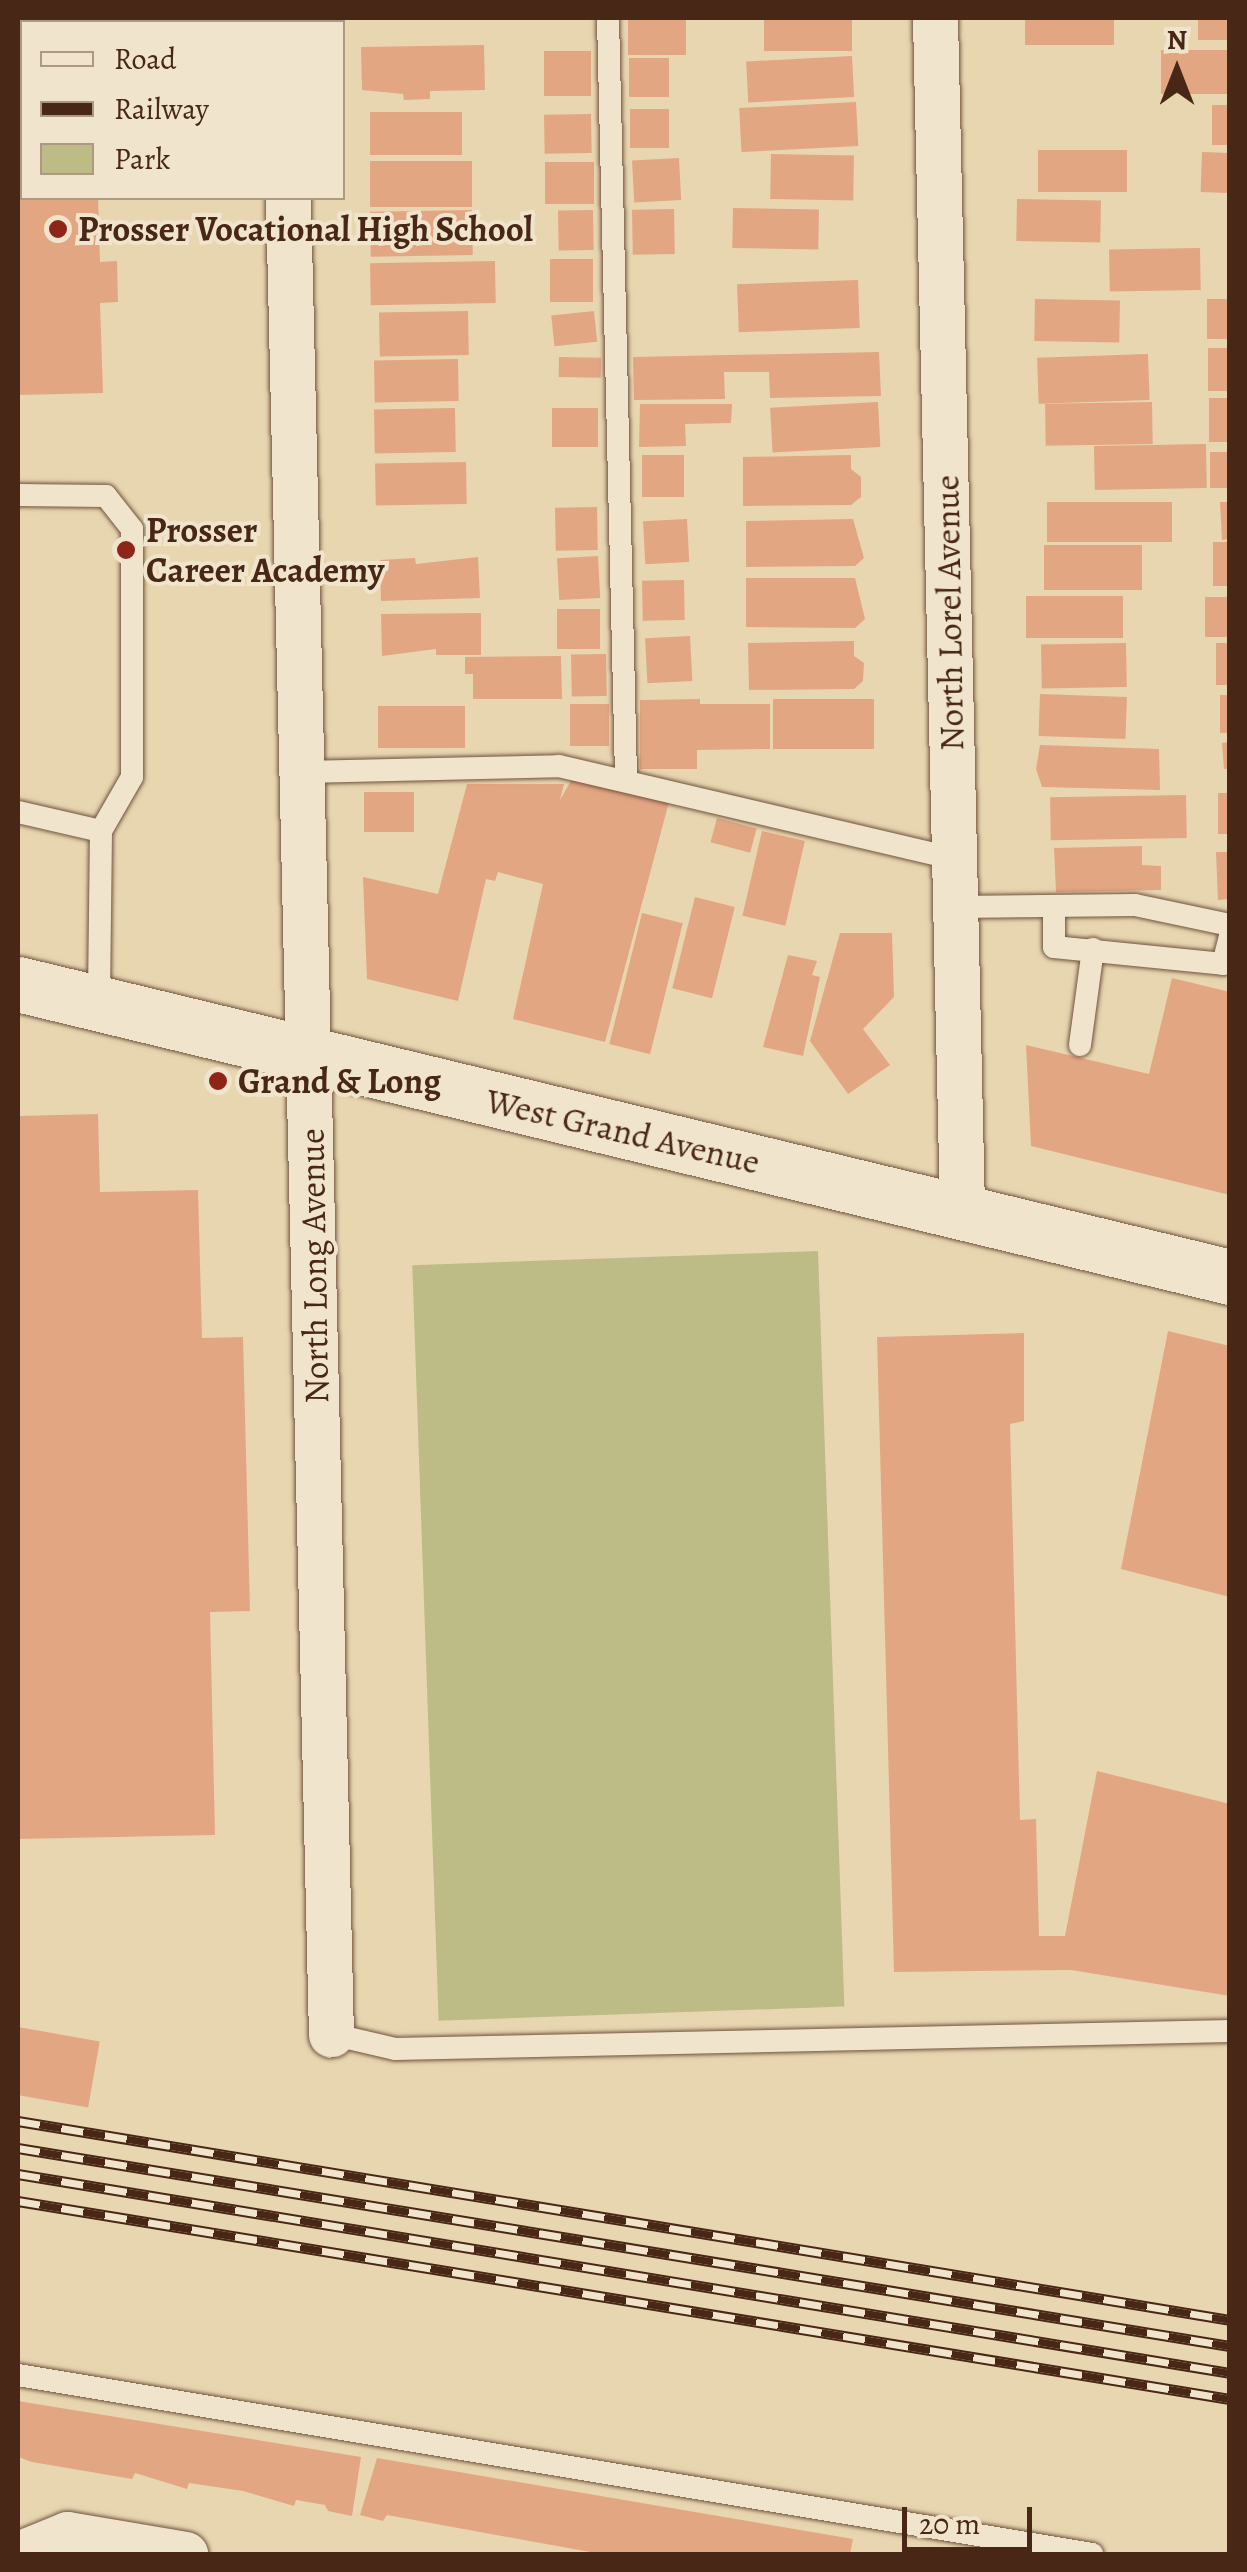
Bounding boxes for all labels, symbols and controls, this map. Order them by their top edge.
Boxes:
legend [20,20,345,200]
north arrow [1127,20,1227,120]
text: N [1167,21,1187,59]
text: Road [114,39,176,79]
text: Railway [114,89,209,129]
text: Park [114,139,170,179]
place label: Prosser Vocational High School [78,208,533,250]
marker: Prosser Vocational High School [47,218,69,240]
street label: North Lorel Avenue [926,475,972,751]
place label: Prosser Career Academy [146,509,384,591]
marker: Prosser Career Academy [115,539,137,561]
place label: Grand & Long [238,1060,441,1102]
marker: Grand & Long [207,1070,229,1092]
street label: West Grand Avenue [482,1079,764,1183]
street label: North Long Avenue [291,1128,337,1404]
scale bar [907,2487,1037,2549]
text: 20 m [919,2504,980,2544]

